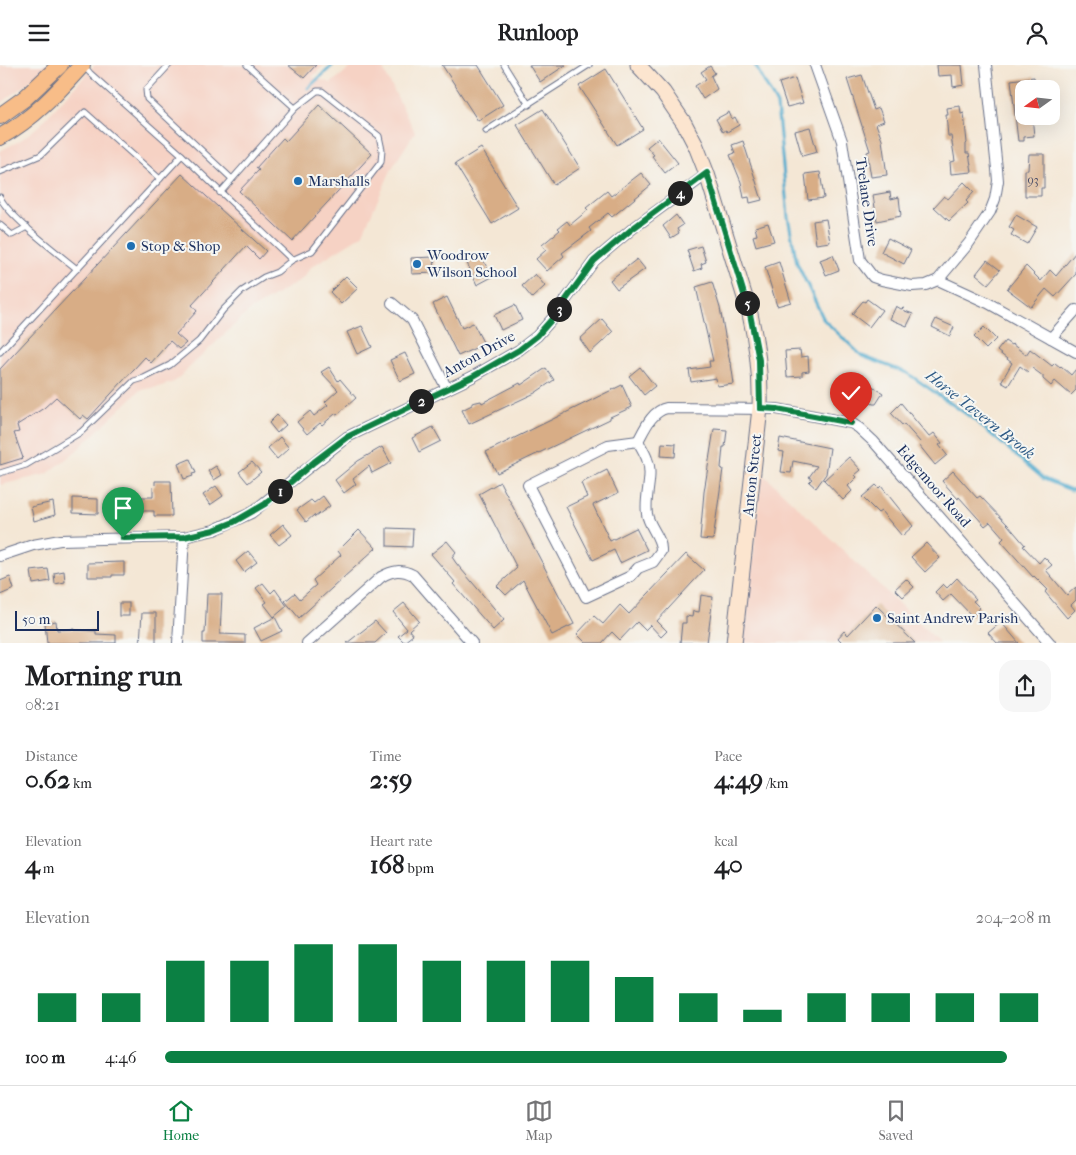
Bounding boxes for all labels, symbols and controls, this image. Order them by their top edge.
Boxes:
icon: menu [25,19,53,47]
icon: person [1023,19,1051,47]
text: Runloop [497,20,579,46]
north arrow [1015,80,1060,125]
map controls [1015,80,1060,125]
street label: Trelane Drive [852,156,882,248]
place label: Marshalls [308,172,370,190]
house number: 93 [1027,173,1039,187]
marker: Marshalls [292,175,304,187]
pin: 4 [668,181,692,205]
text: 4 [676,185,685,202]
place label: Stop & Shop [141,237,220,255]
marker: Stop & Shop [125,240,137,252]
place label: Woodrow Wilson School [426,246,517,281]
marker: Woodrow Wilson School [411,258,423,270]
pin: 5 [734,291,760,315]
text: 5 [744,295,751,312]
pin: 3 [546,297,572,321]
text: 3 [557,301,562,318]
street label: Anton Drive [439,327,519,382]
water label: Horse Tavern Brook [921,365,1039,463]
pin [830,372,872,423]
icon: check [837,379,865,407]
pin: 2 [408,389,434,413]
text: 2 [418,393,425,410]
street label: Anton Street [739,432,765,518]
street label: Edgemoor Road [893,441,975,531]
pin: 1 [268,479,292,503]
text: 1 [278,483,283,500]
pin [102,487,144,538]
icon: arrive [109,494,137,522]
scale bar [15,607,99,631]
place label: Saint Andrew Parish [887,609,1019,627]
text: 50 m [22,611,50,628]
marker: Saint Andrew Parish [871,612,883,624]
text: Morning run [25,659,182,692]
button: share [999,660,1051,712]
text: 08:21 [25,695,60,714]
text: Distance [25,748,78,765]
text: Time [370,748,401,765]
text: Pace [714,748,742,765]
text: 0.62 [25,765,70,794]
text: 2:59 [370,765,412,794]
text: 4:49 [714,765,763,794]
text: km [70,775,92,792]
text: /km [763,775,788,792]
text: Elevation [25,833,82,850]
text: Heart rate [370,833,432,850]
text: kcal [714,833,738,850]
text: 4 [25,850,40,879]
text: 168 [370,850,405,879]
text: 40 [714,850,743,879]
text: m [40,860,54,877]
text: bpm [405,860,434,877]
text: Elevation [25,908,90,927]
text: 204–208 m [976,908,1051,927]
text: 100 m [25,1048,65,1067]
text: 4:46 [105,1048,136,1067]
tab: Home [163,1097,199,1144]
tab: Map [525,1097,553,1144]
tab: Saved [878,1097,913,1144]

